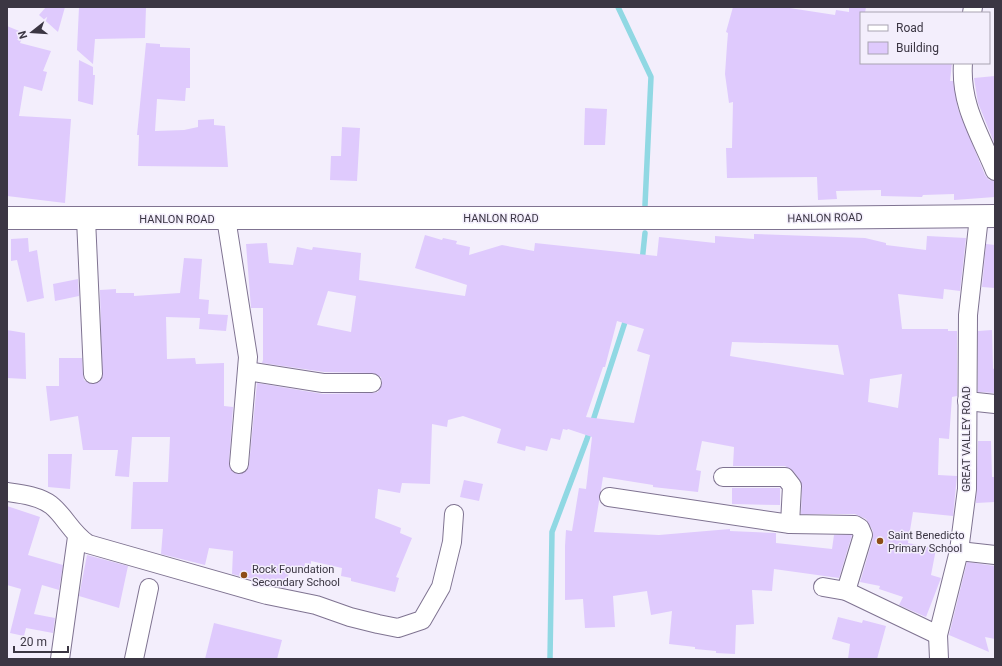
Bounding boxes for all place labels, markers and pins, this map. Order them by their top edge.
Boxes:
place label: Saint Benedicto Primary School [888,529,965,555]
marker: Saint Benedicto Primary School [875,536,885,546]
place label: Rock Foundation Secondary School [252,563,340,589]
marker: Rock Foundation Secondary School [239,570,249,580]

